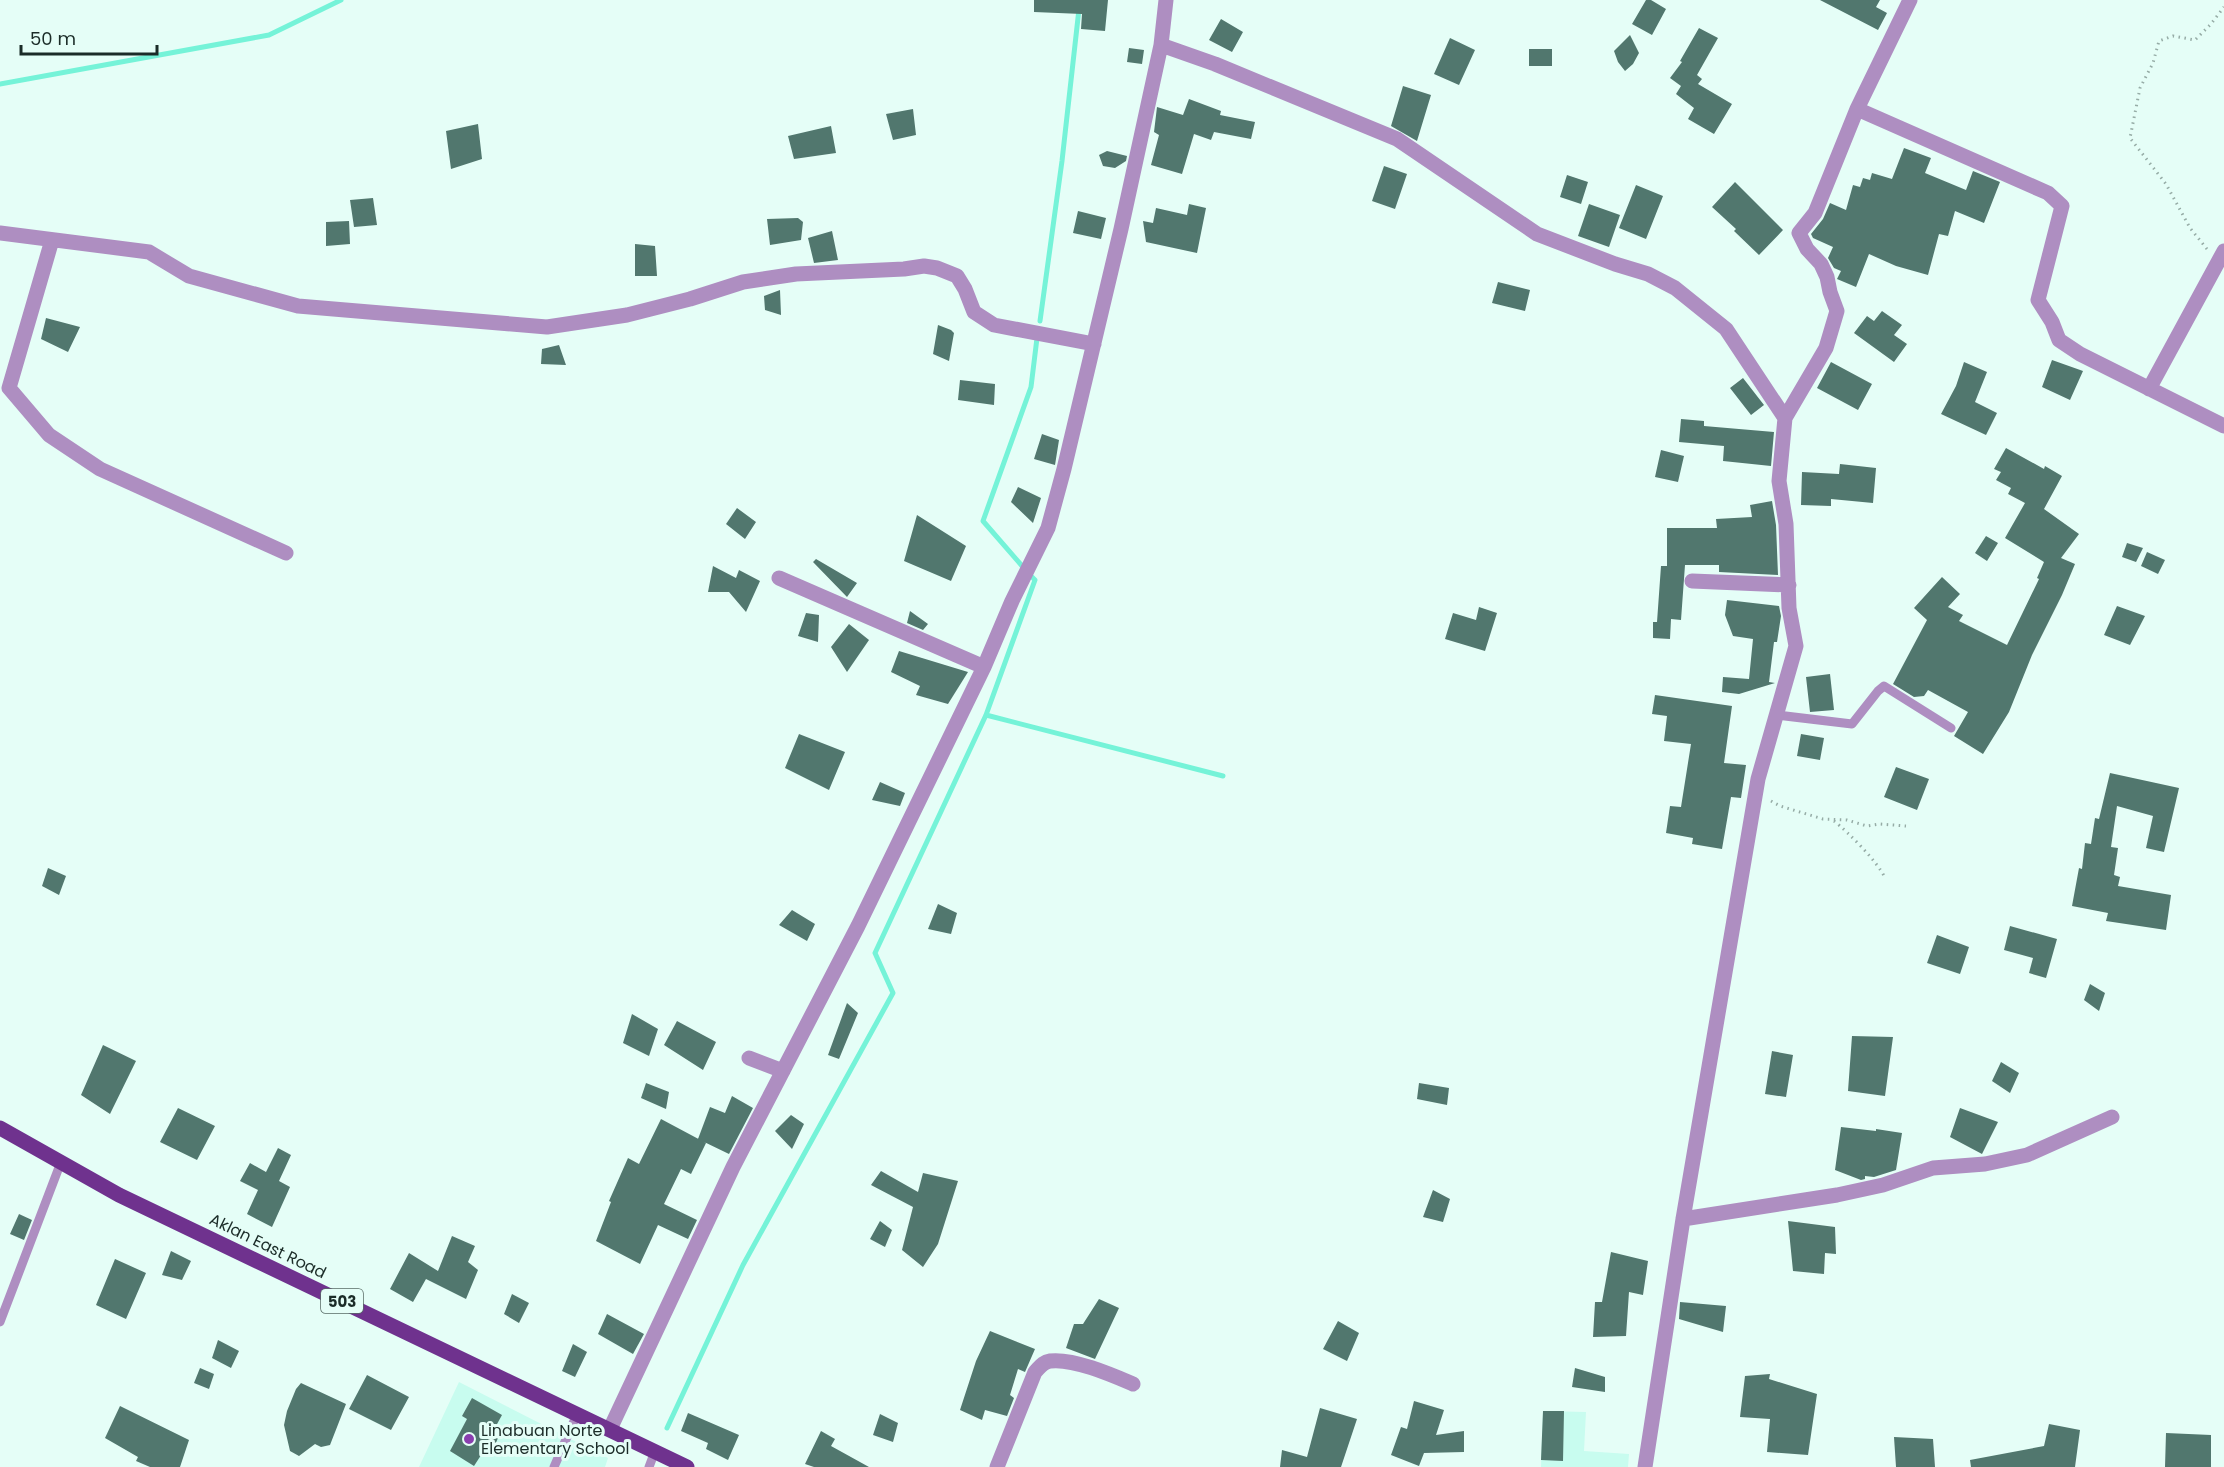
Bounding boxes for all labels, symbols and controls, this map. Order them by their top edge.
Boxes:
scale bar [21,18,158,56]
text: 50 m [30,26,76,51]
street label: Aklan East Road [206,1208,330,1284]
road number: 503 [321,1289,363,1313]
place label: Linabuan Norte Elementary School [481,1419,629,1460]
marker: Linabuan Norte Elementary School [462,1432,476,1446]

